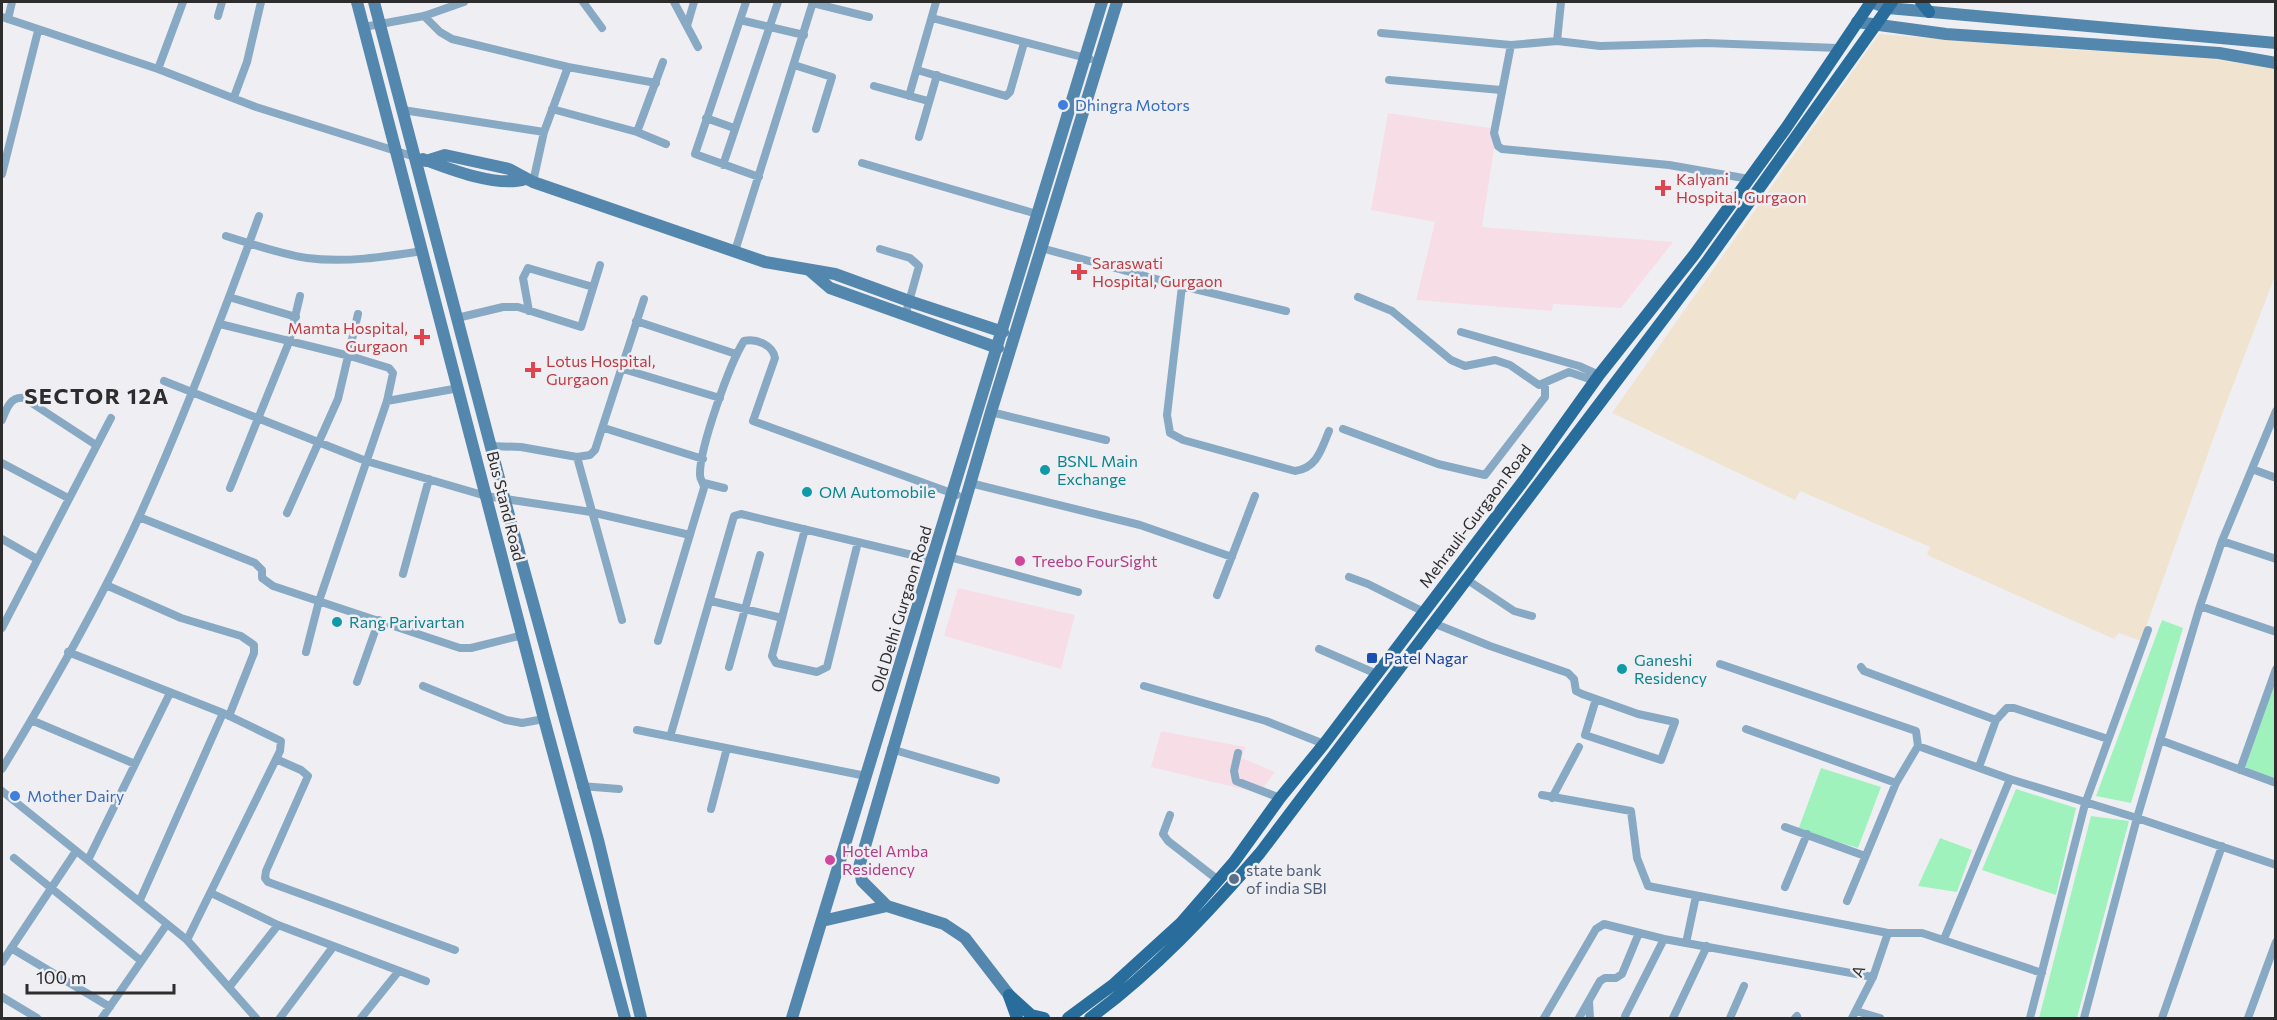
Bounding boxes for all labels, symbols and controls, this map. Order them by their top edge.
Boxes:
place label: Dhingra Motors [1075,95,1190,114]
marker: Dhingra Motors [1056,98,1070,112]
place label: Kalyani Hospital, Gurgaon [1676,169,1807,206]
marker: Kalyani Hospital, Gurgaon [1654,179,1672,197]
place label: Saraswati Hospital, Gurgaon [1092,253,1223,290]
marker: Saraswati Hospital, Gurgaon [1070,263,1088,281]
place label: Mamta Hospital, Gurgaon [288,318,408,355]
marker: Mamta Hospital, Gurgaon [413,328,431,346]
place label: Lotus Hospital, Gurgaon [546,351,655,388]
marker: Lotus Hospital, Gurgaon [524,361,542,379]
district label: SECTOR 12A [24,382,170,409]
street label: Mehrauli-Gurgaon Road [1415,440,1535,591]
street label: Bus Stand Road [484,449,529,563]
place label: BSNL Main Exchange [1057,451,1138,488]
marker: BSNL Main Exchange [1038,463,1052,477]
place label: OM Automobile [819,482,936,501]
marker: OM Automobile [800,485,814,499]
street label: Old Delhi Gurgaon Road [866,523,935,694]
place label: Treebo FourSight [1032,551,1158,570]
marker: Treebo FourSight [1013,554,1027,568]
place label: Rang Parivartan [349,612,465,631]
marker: Rang Parivartan [330,615,344,629]
place label: Patel Nagar [1384,648,1469,667]
place label: Ganeshi Residency [1634,650,1707,687]
marker: Patel Nagar [1365,651,1379,665]
marker: Ganeshi Residency [1615,662,1629,676]
place label: Mother Dairy [27,786,124,805]
marker: Mother Dairy [8,789,22,803]
place label: Hotel Amba Residency [842,841,928,878]
marker: Hotel Amba Residency [823,853,837,867]
place label: state bank of india SBI [1246,860,1327,897]
marker: state bank of india SBI [1227,872,1241,886]
scale bar [27,957,174,995]
street label: A [1847,962,1868,980]
text: 100 m [36,966,86,988]

